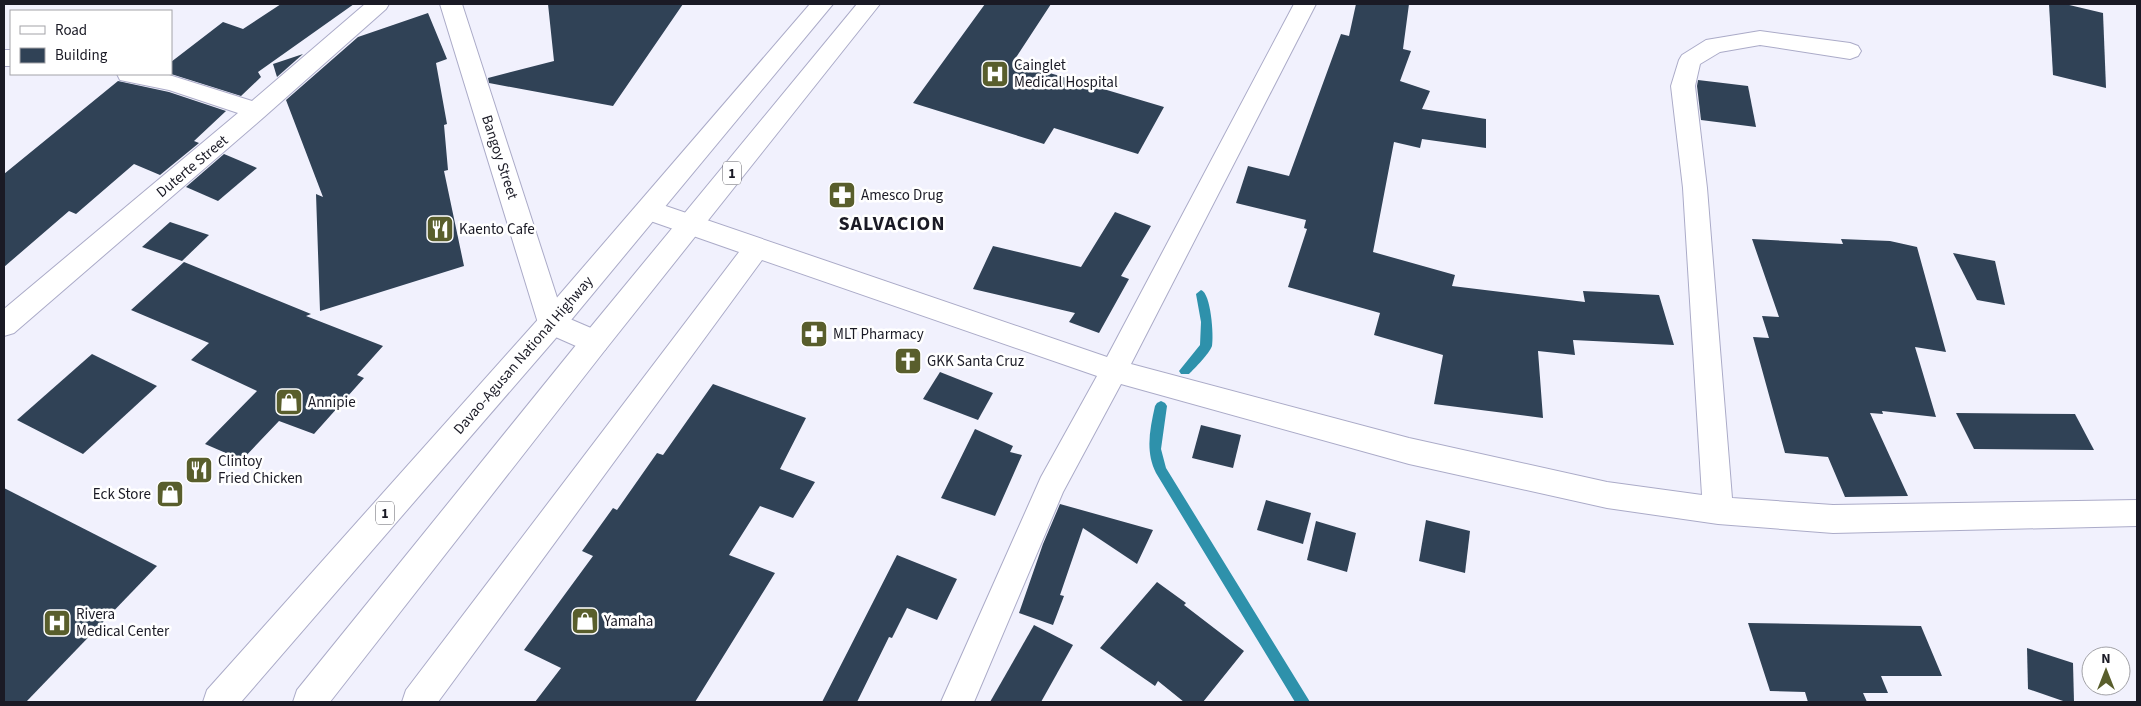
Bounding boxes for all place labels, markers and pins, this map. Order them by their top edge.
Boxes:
place label: Cainglet Medical Hospital [1014,55,1118,93]
hospital icon: Cainglet Medical Hospital [980,59,1010,89]
pharmacy icon: Amesco Drug [827,180,857,210]
place label: Amesco Drug [861,185,944,206]
restaurant icon: Kaento Cafe [425,214,455,244]
place label: Kaento Cafe [459,219,535,240]
pharmacy icon: MLT Pharmacy [799,319,829,349]
place label: MLT Pharmacy [833,324,924,345]
church icon: GKK Santa Cruz [893,346,923,376]
place label: GKK Santa Cruz [927,351,1024,372]
shop icon: Annipie [274,387,304,417]
place label: Annipie [308,392,356,413]
place label: Clintoy Fried Chicken [218,451,303,489]
restaurant icon: Clintoy Fried Chicken [184,455,214,485]
shop icon: Eck Store [155,479,185,509]
place label: Eck Store [93,484,151,505]
place label: Rivera Medical Center [76,604,170,642]
shop icon: Yamaha [570,606,600,636]
hospital icon: Rivera Medical Center [42,608,72,638]
place label: Yamaha [603,611,653,632]

